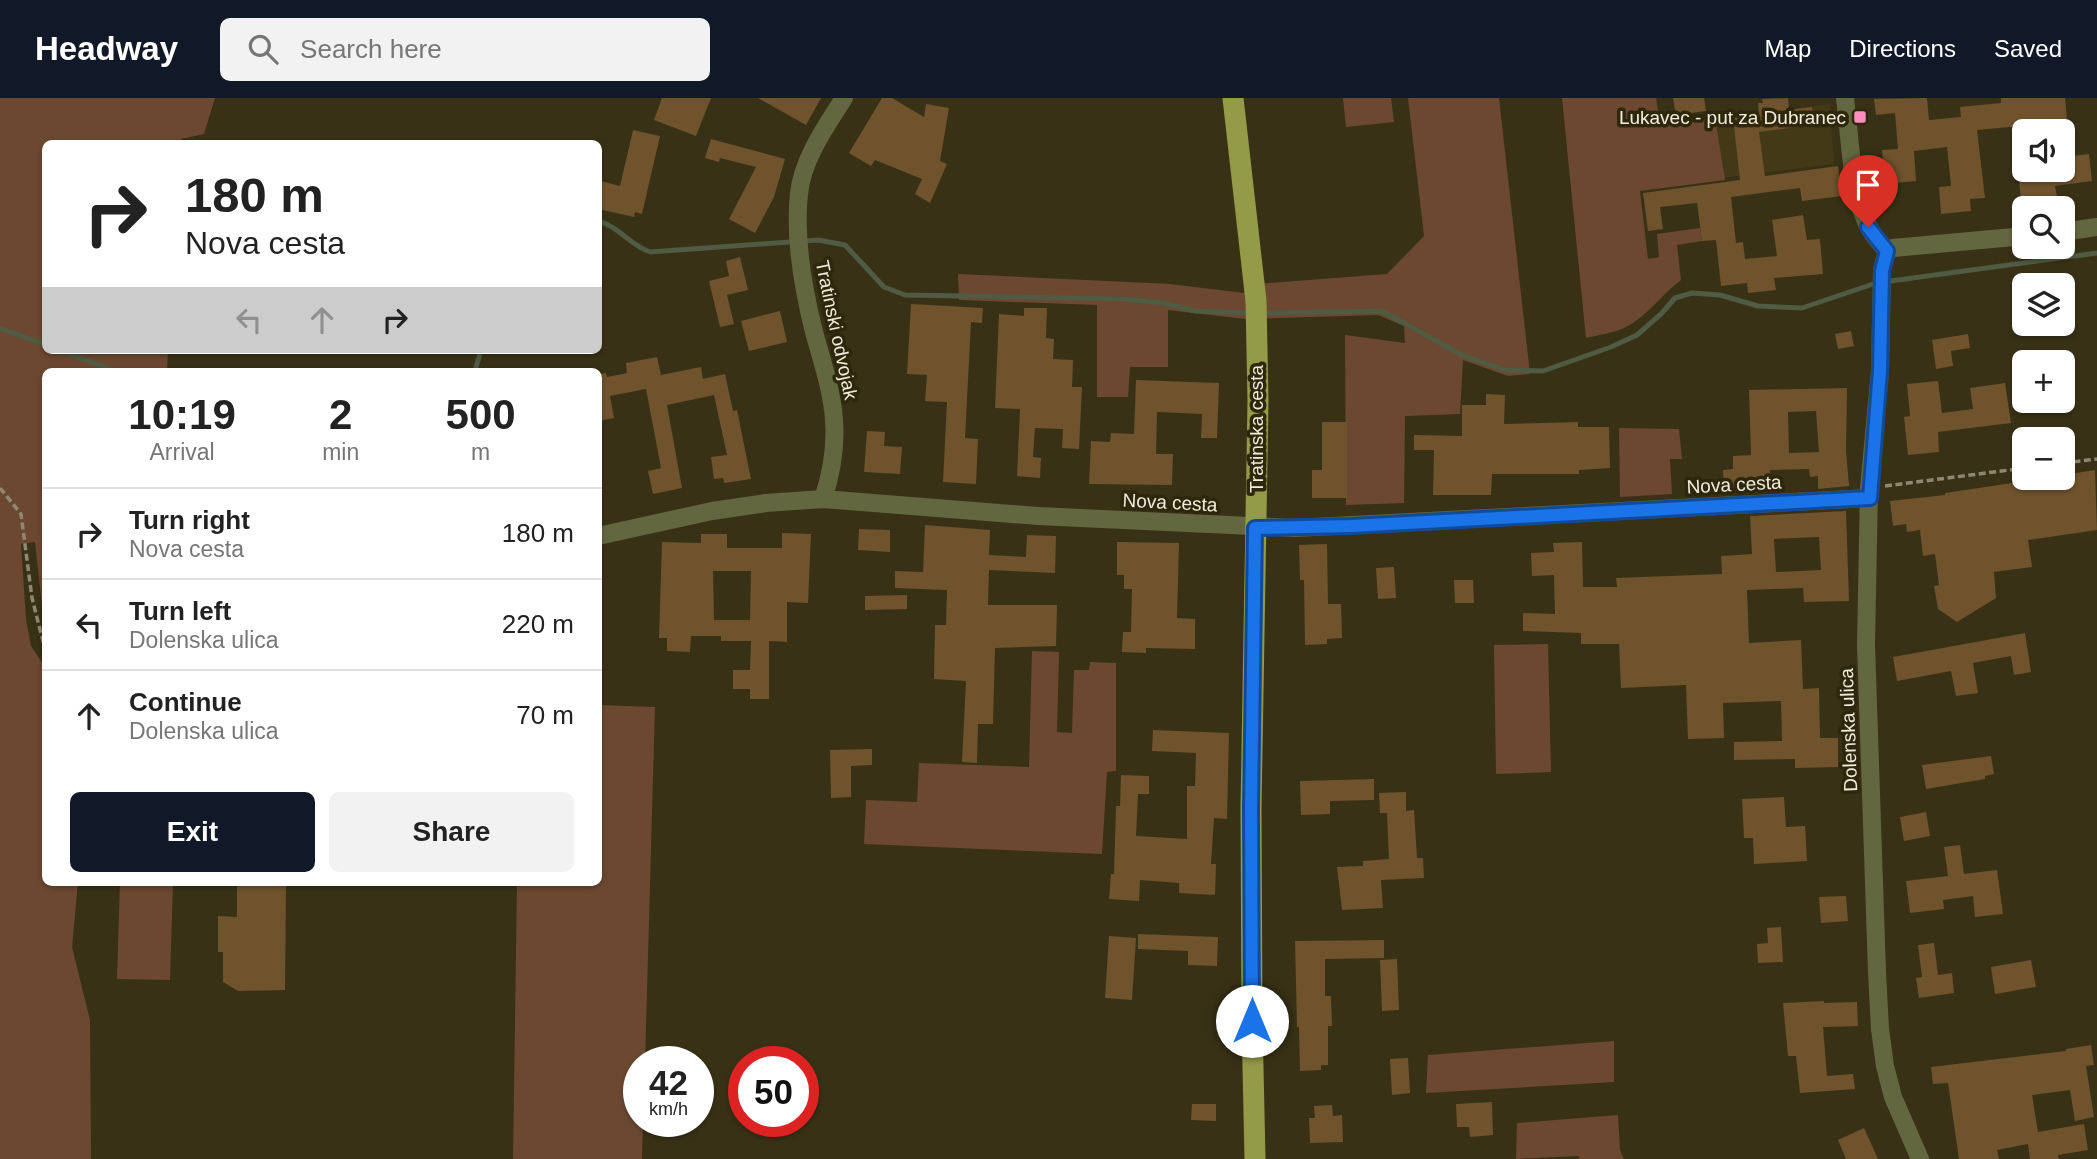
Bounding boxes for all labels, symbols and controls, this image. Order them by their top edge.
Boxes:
search box [220,18,710,81]
text: Headway [35,30,178,67]
icon: search [244,30,282,68]
text: Search here [300,34,442,64]
text: Map [1765,35,1811,62]
text: Directions [1849,35,1956,62]
text: Saved [1994,35,2062,62]
place label: Lukavec - put za Dubranec [1619,107,1846,128]
marker: Lukavec - put za Dubranec [1852,109,1868,125]
map controls [2012,119,2075,490]
button: sound [2012,119,2075,182]
pin [1838,155,1898,227]
icon: arrive [1849,166,1887,204]
icon: right [70,168,161,259]
text: 180 m [185,168,324,222]
button: search [2012,196,2075,259]
text: Nova cesta [185,225,345,261]
street label: Tratinski odvojak [811,259,862,402]
button: layers [2012,273,2075,336]
icon: left [230,301,268,339]
icon: ahead [303,301,341,339]
icon: right [376,301,414,339]
button: + [2012,350,2075,413]
street label: Tratinska cesta [1246,365,1267,493]
text: 10:19 [128,391,236,438]
text: 2 [329,391,352,438]
text: 500 [446,391,516,438]
button: − [2012,427,2075,490]
text: Arrival [149,439,215,465]
text: min [322,439,359,465]
text: m [471,439,490,465]
street label: Nova cesta [1686,472,1782,497]
street label: Nova cesta [1122,490,1218,515]
text: Turn right [129,505,250,535]
icon: right [70,515,108,553]
text: 180 m [502,518,574,548]
text: Nova cesta [129,536,244,562]
text: Turn left [129,596,231,626]
icon: left [70,606,108,644]
text: 220 m [502,609,574,639]
text: Dolenska ulica [129,627,279,653]
street label: Dolenska ulica [1836,667,1861,792]
text: Continue [129,687,242,717]
icon: ahead [70,697,108,735]
text: 70 m [516,700,574,730]
text: Dolenska ulica [129,718,279,744]
button: Exit [70,792,315,872]
button: Share [329,792,574,872]
position arrow [1215,984,1289,1058]
speed limit sign: 50 [728,1046,819,1137]
text: 42 [649,1063,688,1102]
text: km/h [649,1099,688,1119]

